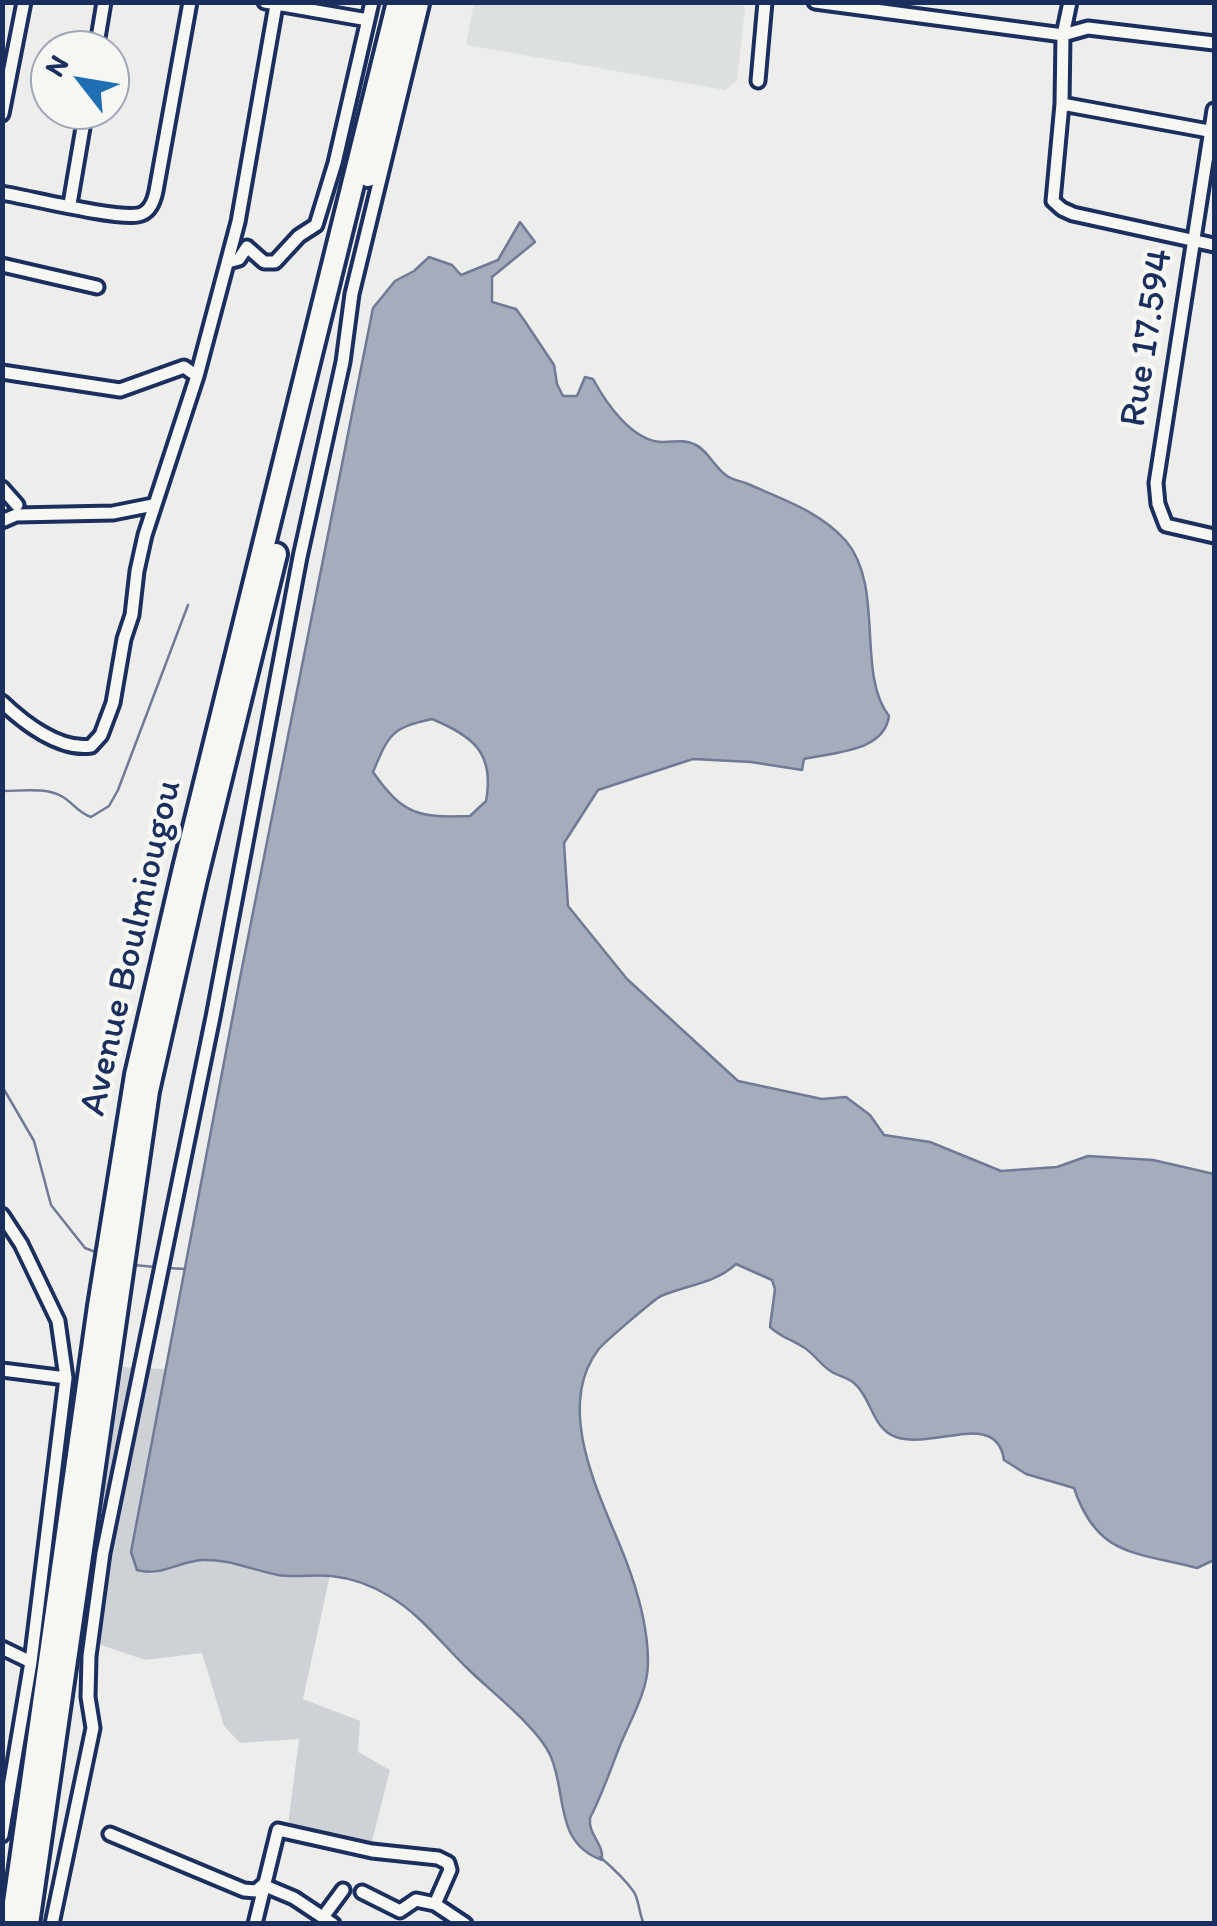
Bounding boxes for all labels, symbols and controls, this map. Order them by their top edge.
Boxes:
north arrow [30,30,130,130]
text: N [37,49,75,82]
street label: Rue 17.594 [1111,246,1185,430]
street label: Avenue Boulmiougou [71,776,193,1120]

